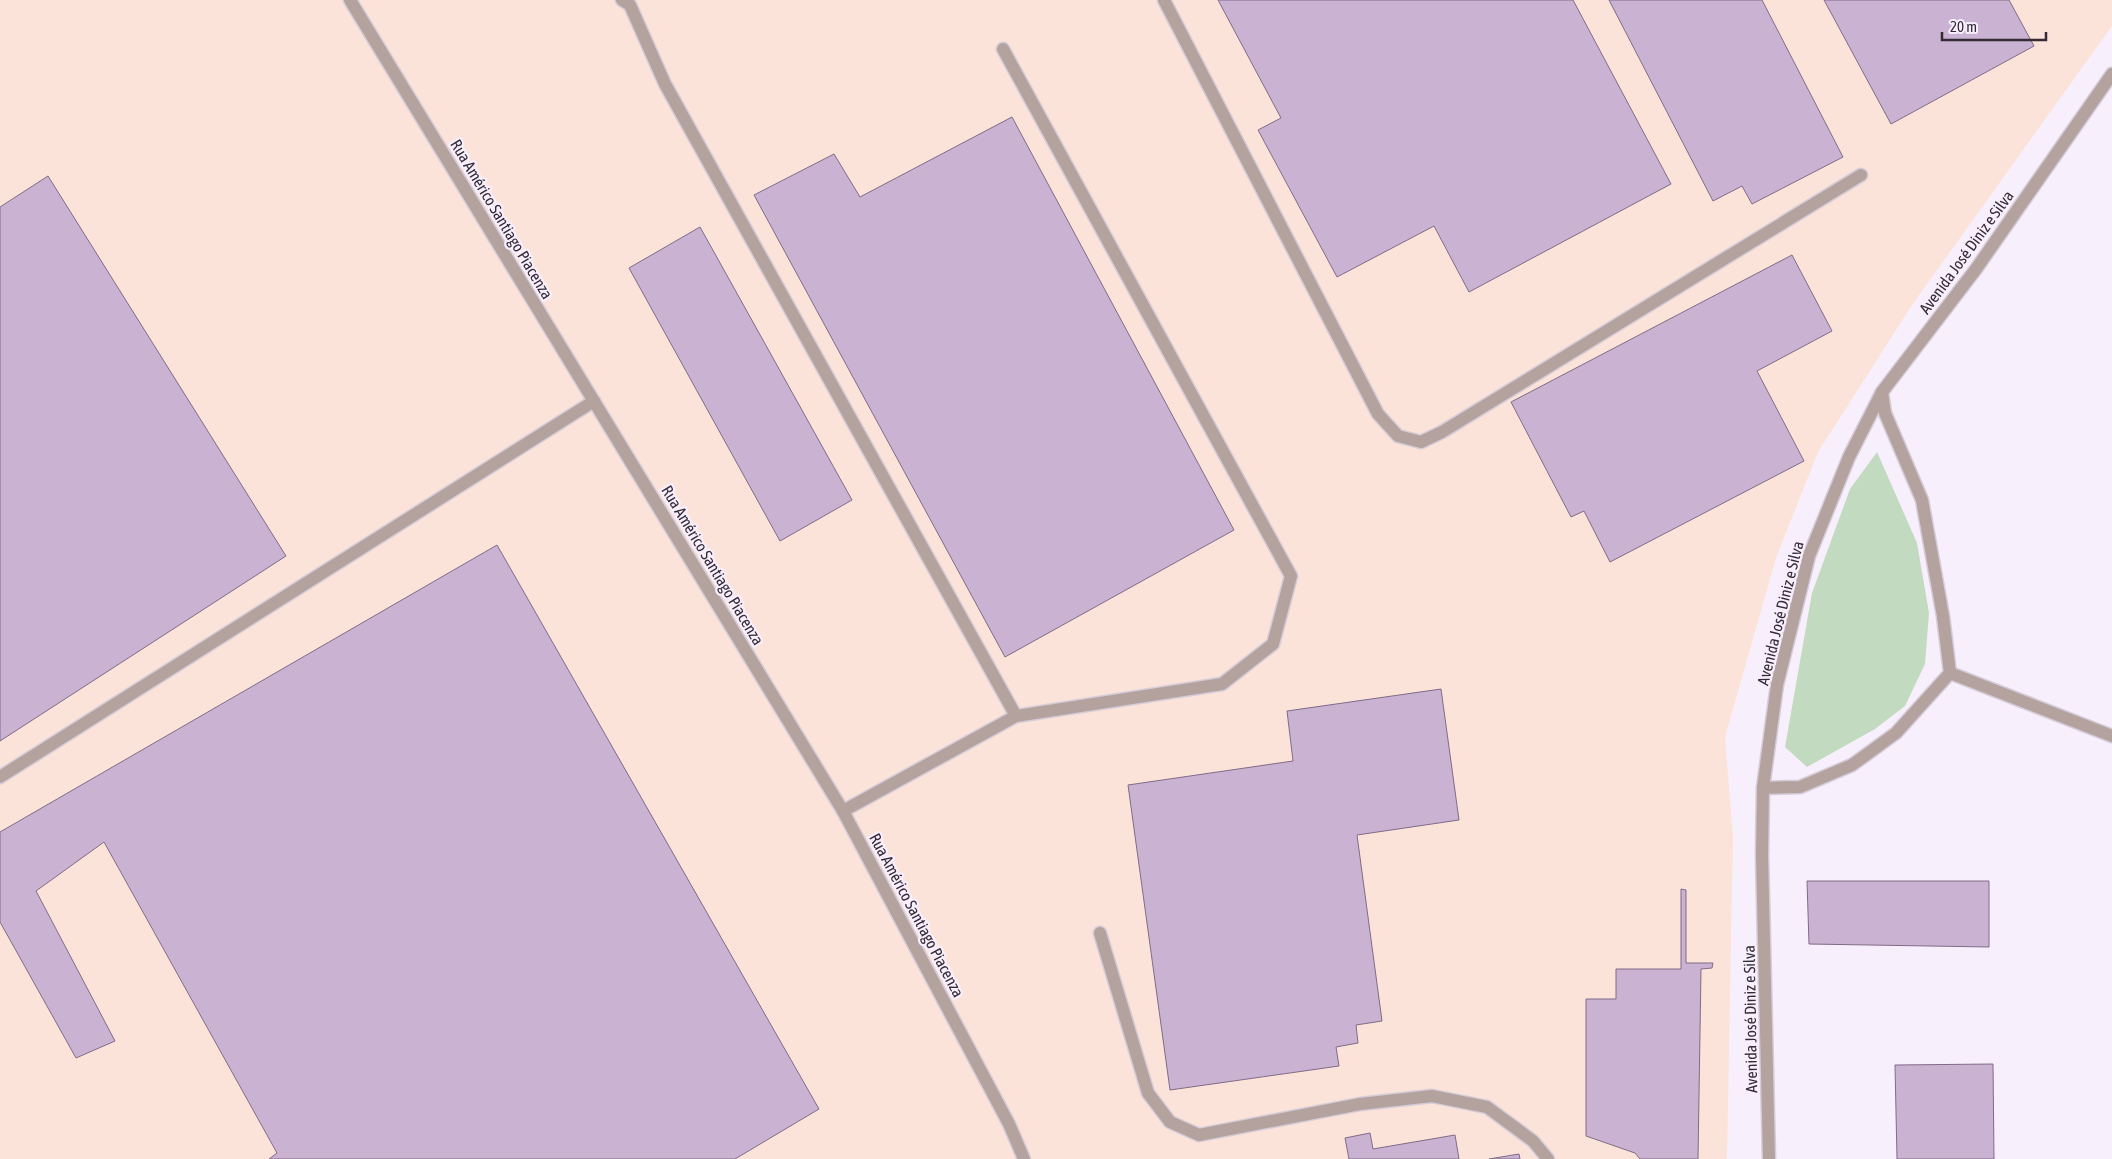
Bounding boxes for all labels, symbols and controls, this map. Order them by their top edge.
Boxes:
scale bar [1942,10,2046,42]
text: 20 m [1950,18,1977,35]
street label: Rua Américo Santiago Piacenza [446,136,557,302]
street label: Avenida José Diniz e Silva [1915,187,2017,317]
street label: Rua Américo Santiago Piacenza [657,482,768,648]
street label: Avenida José Diniz e Silva [1753,539,1807,687]
street label: Rua Américo Santiago Piacenza [865,830,968,1000]
street label: Avenida José Diniz e Silva [1740,945,1760,1093]

